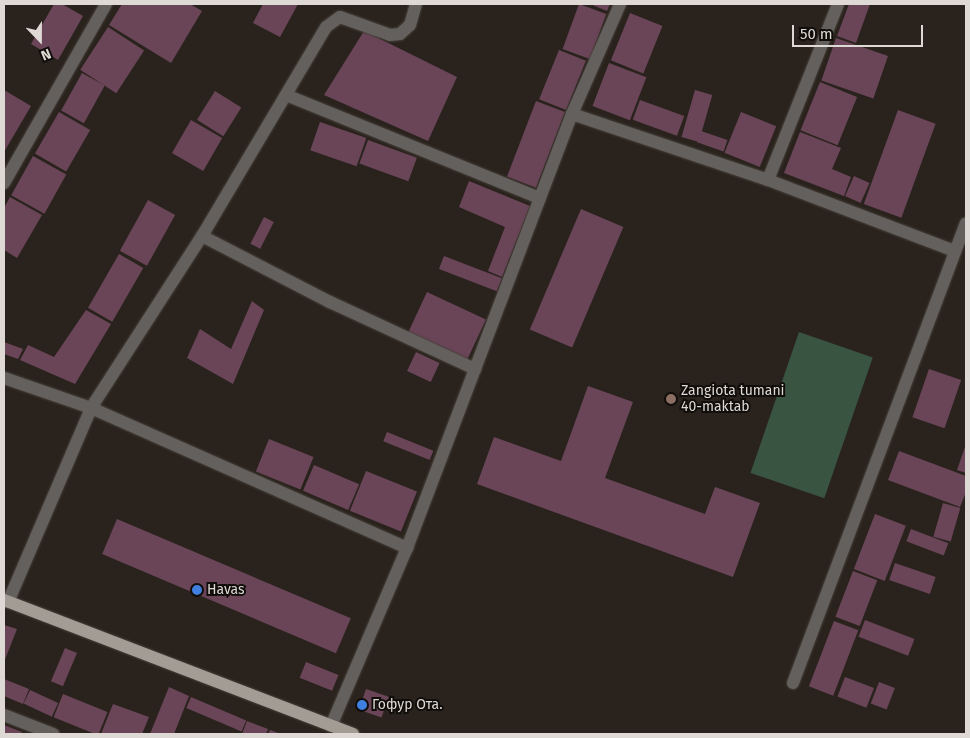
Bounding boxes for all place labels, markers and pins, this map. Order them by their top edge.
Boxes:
place label: Zangiota tumani 40-maktab [681,383,785,416]
marker: Zangiota tumani 40-maktab [665,393,677,405]
place label: Havas [207,582,245,598]
marker: Havas [191,584,203,596]
place label: Гофур Ота. [372,697,443,713]
marker: Гофур Ота. [356,699,368,711]

